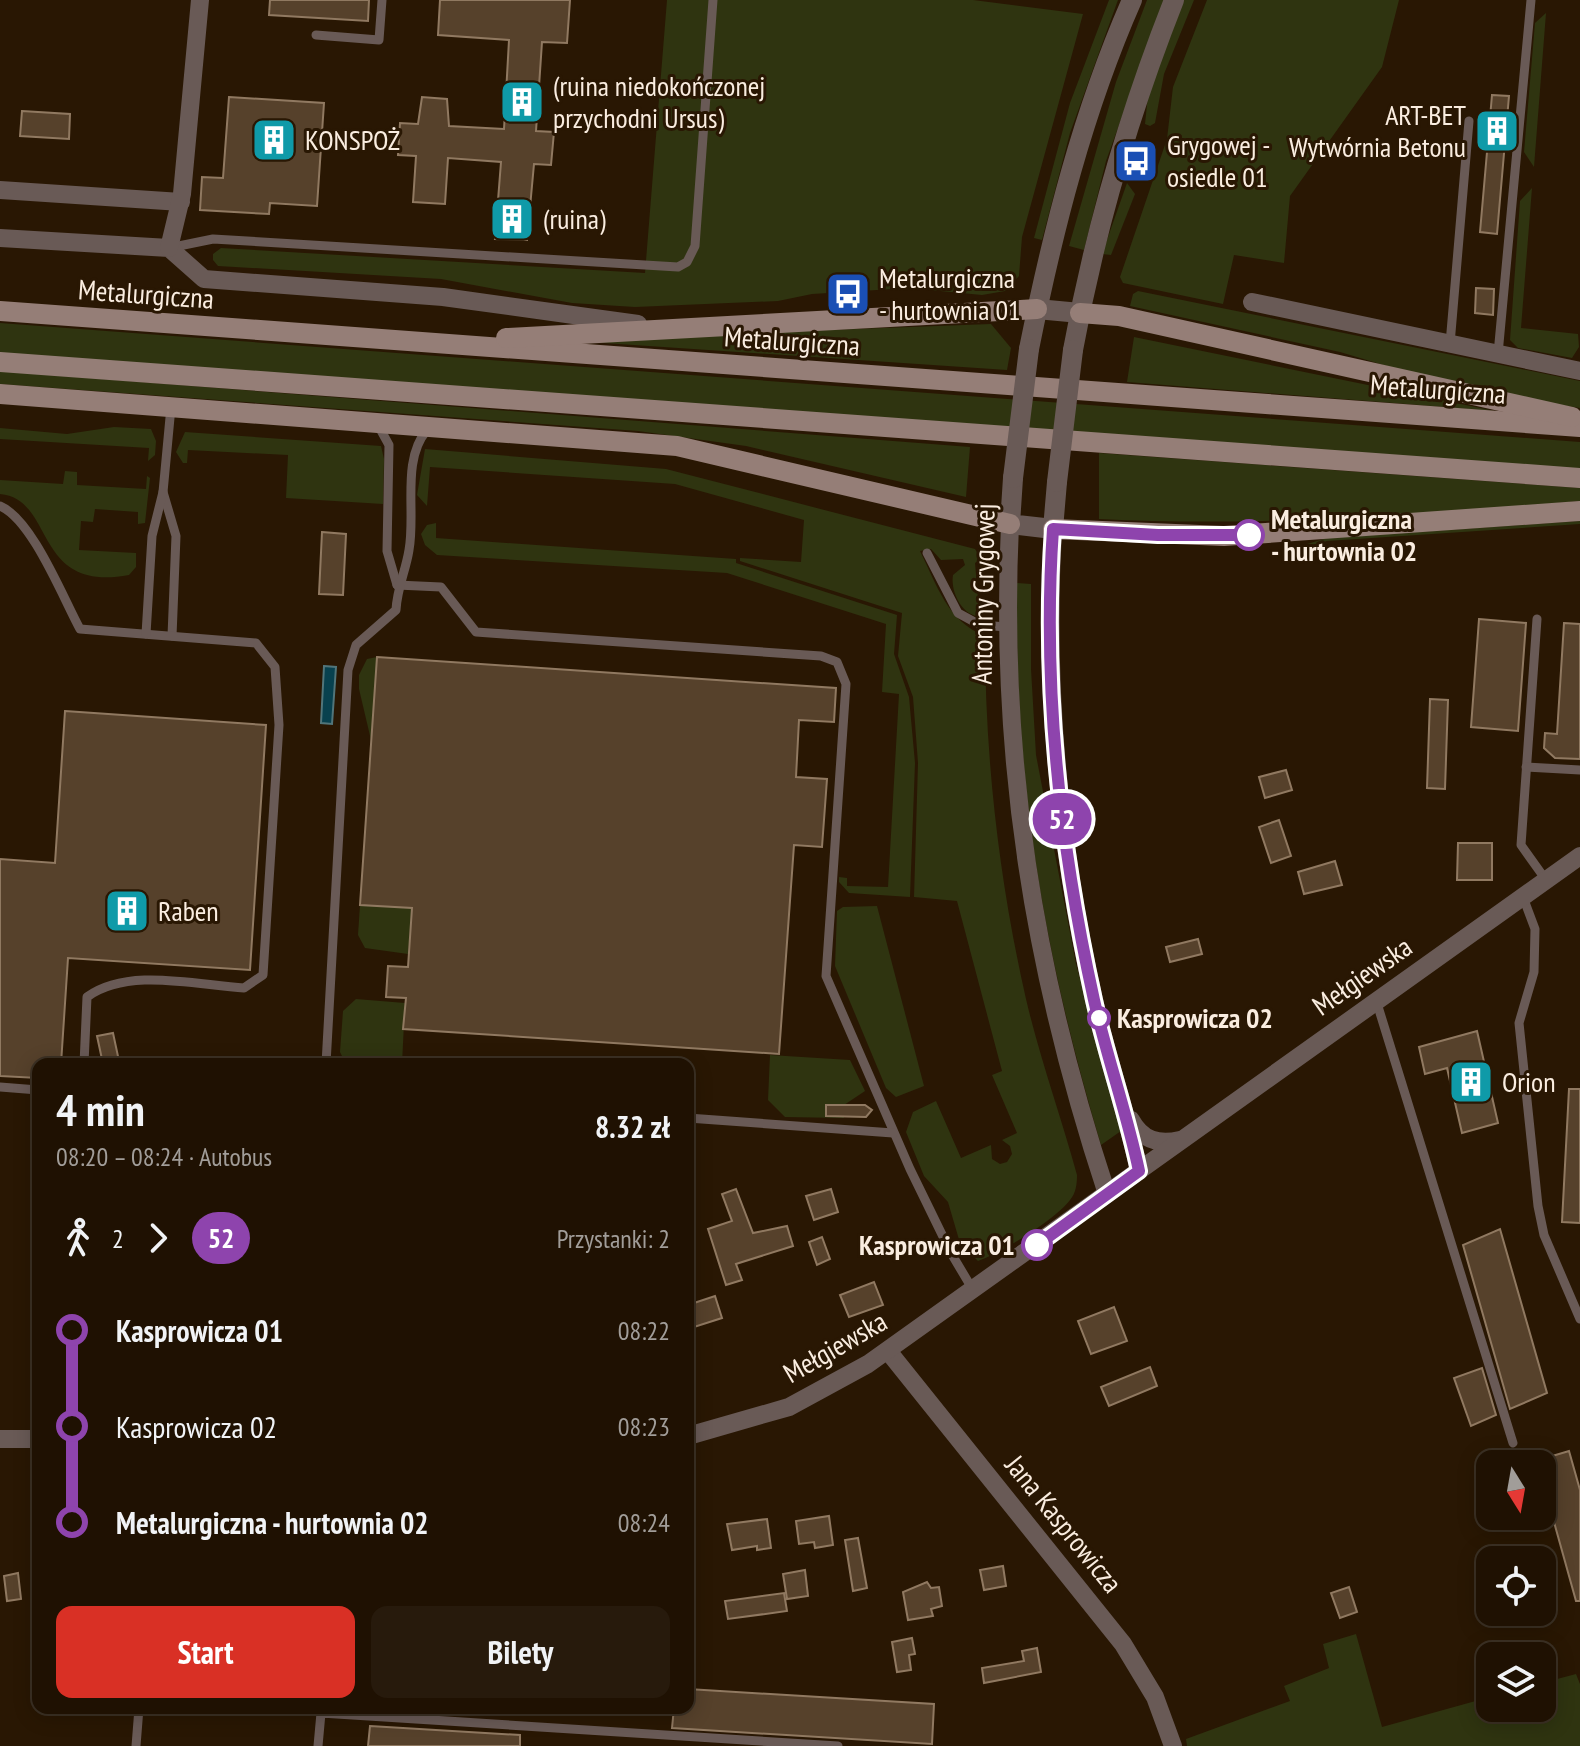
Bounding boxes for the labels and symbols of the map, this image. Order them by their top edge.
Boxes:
place label: (ruina niedokończonej przychodni Ursus) [553,67,765,136]
building icon: (ruina niedokończonej przychodni Ursus) [498,78,546,126]
place label: ART-BET Wytwórnia Betonu [1289,96,1466,165]
building icon: ART-BET Wytwórnia Betonu [1473,107,1521,155]
building icon: KONSPOŻ [250,116,298,164]
place label: KONSPOŻ [305,121,400,158]
place label: Grygowej - osiedle 01 [1167,126,1271,195]
bus stop icon: Grygowej - osiedle 01 [1112,137,1160,185]
building icon: (ruina) [488,195,536,243]
place label: (ruina) [543,200,606,237]
place label: Metalurgiczna - hurtownia 01 [879,259,1021,328]
street label: Metalurgiczna [77,270,215,317]
bus stop icon: Metalurgiczna - hurtownia 01 [824,270,872,318]
street label: Metalurgiczna [723,317,861,364]
street label: Metalurgiczna [1369,365,1507,412]
place label: Metalurgiczna - hurtownia 02 [1271,500,1417,569]
street label: Antoniny Grygowej [962,503,1003,685]
marker: Metalurgiczna - hurtownia 02 [1234,520,1264,550]
line badge: 52 [1026,793,1098,845]
building icon: Raben [103,887,151,935]
place label: Raben [158,892,219,929]
street label: Mełgiewska [1305,928,1419,1023]
place label: Kasprowicza 02 [1117,999,1273,1036]
marker: Kasprowicza 02 [1088,1007,1110,1029]
building icon: Orion [1447,1058,1495,1106]
place label: Orion [1502,1063,1556,1100]
place label: Kasprowicza 01 [859,1226,1015,1263]
marker: Kasprowicza 01 [1022,1230,1052,1260]
street label: Mełgiewska [776,1302,893,1391]
street label: Jana Kasprowicza [997,1447,1131,1600]
north arrow [1476,1450,1556,1530]

